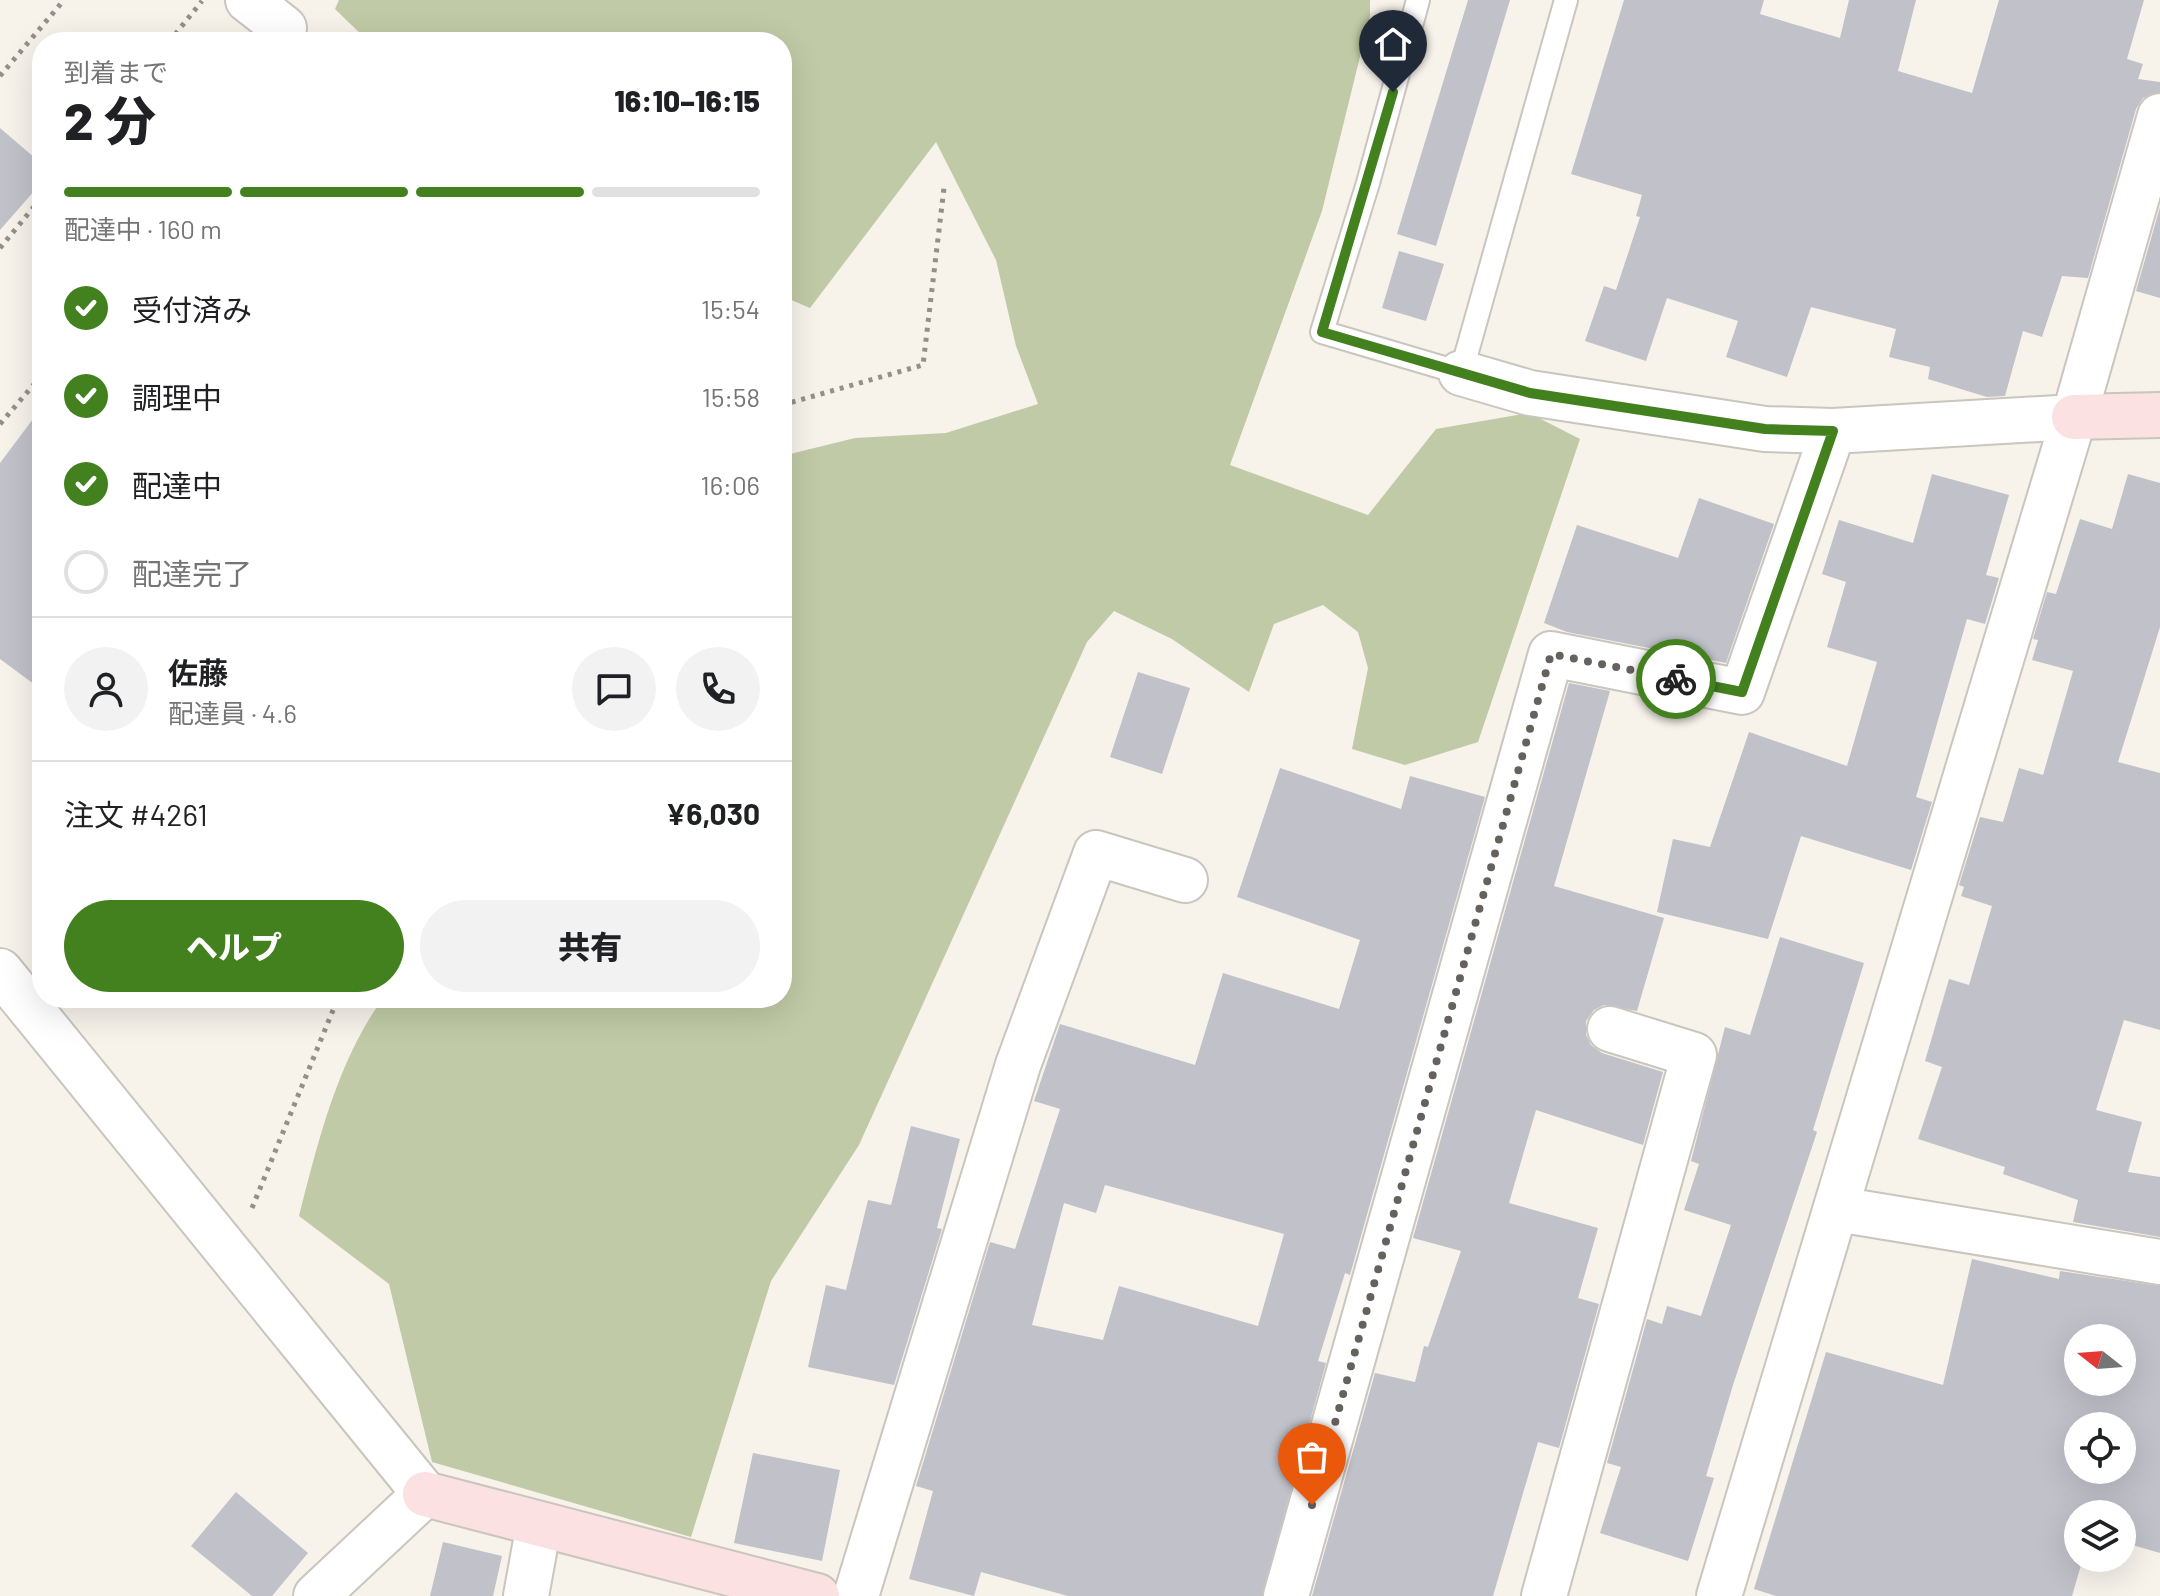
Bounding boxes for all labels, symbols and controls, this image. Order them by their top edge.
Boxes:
pin [1359,10,1427,92]
icon: home [1371,22,1415,66]
text: 到着まで [64,56,168,87]
text: 16:10–16:15 [614,82,760,118]
text: 2 分 [64,88,156,150]
text: 配達中 · 160 m [64,213,222,244]
icon: check [64,286,108,330]
text: 受付済み [132,291,252,327]
text: 15:54 [701,293,760,324]
icon: check [64,374,108,418]
text: 調理中 [132,379,222,415]
text: 15:58 [702,381,760,412]
icon: check [64,462,108,506]
text: 配達中 [132,467,222,503]
text: 16:06 [701,469,760,500]
text: 配達完了 [132,555,252,591]
courier [1636,639,1716,719]
button: person [64,647,148,731]
button: chat [572,647,656,731]
button: phone [676,647,760,731]
text: 佐藤 [168,654,228,690]
icon: bike [1654,657,1698,701]
text: 配達員 · 4.6 [168,697,297,728]
text: ¥6,030 [666,795,760,831]
text: 注文 #4261 [64,796,208,832]
button: ヘルプ [64,900,404,992]
button: 共有 [420,900,760,992]
north arrow [2064,1324,2136,1396]
map controls [2064,1324,2136,1572]
button: locate [2064,1412,2136,1484]
pin [1278,1423,1346,1505]
icon: bag [1290,1435,1334,1479]
button: layers [2064,1500,2136,1572]

